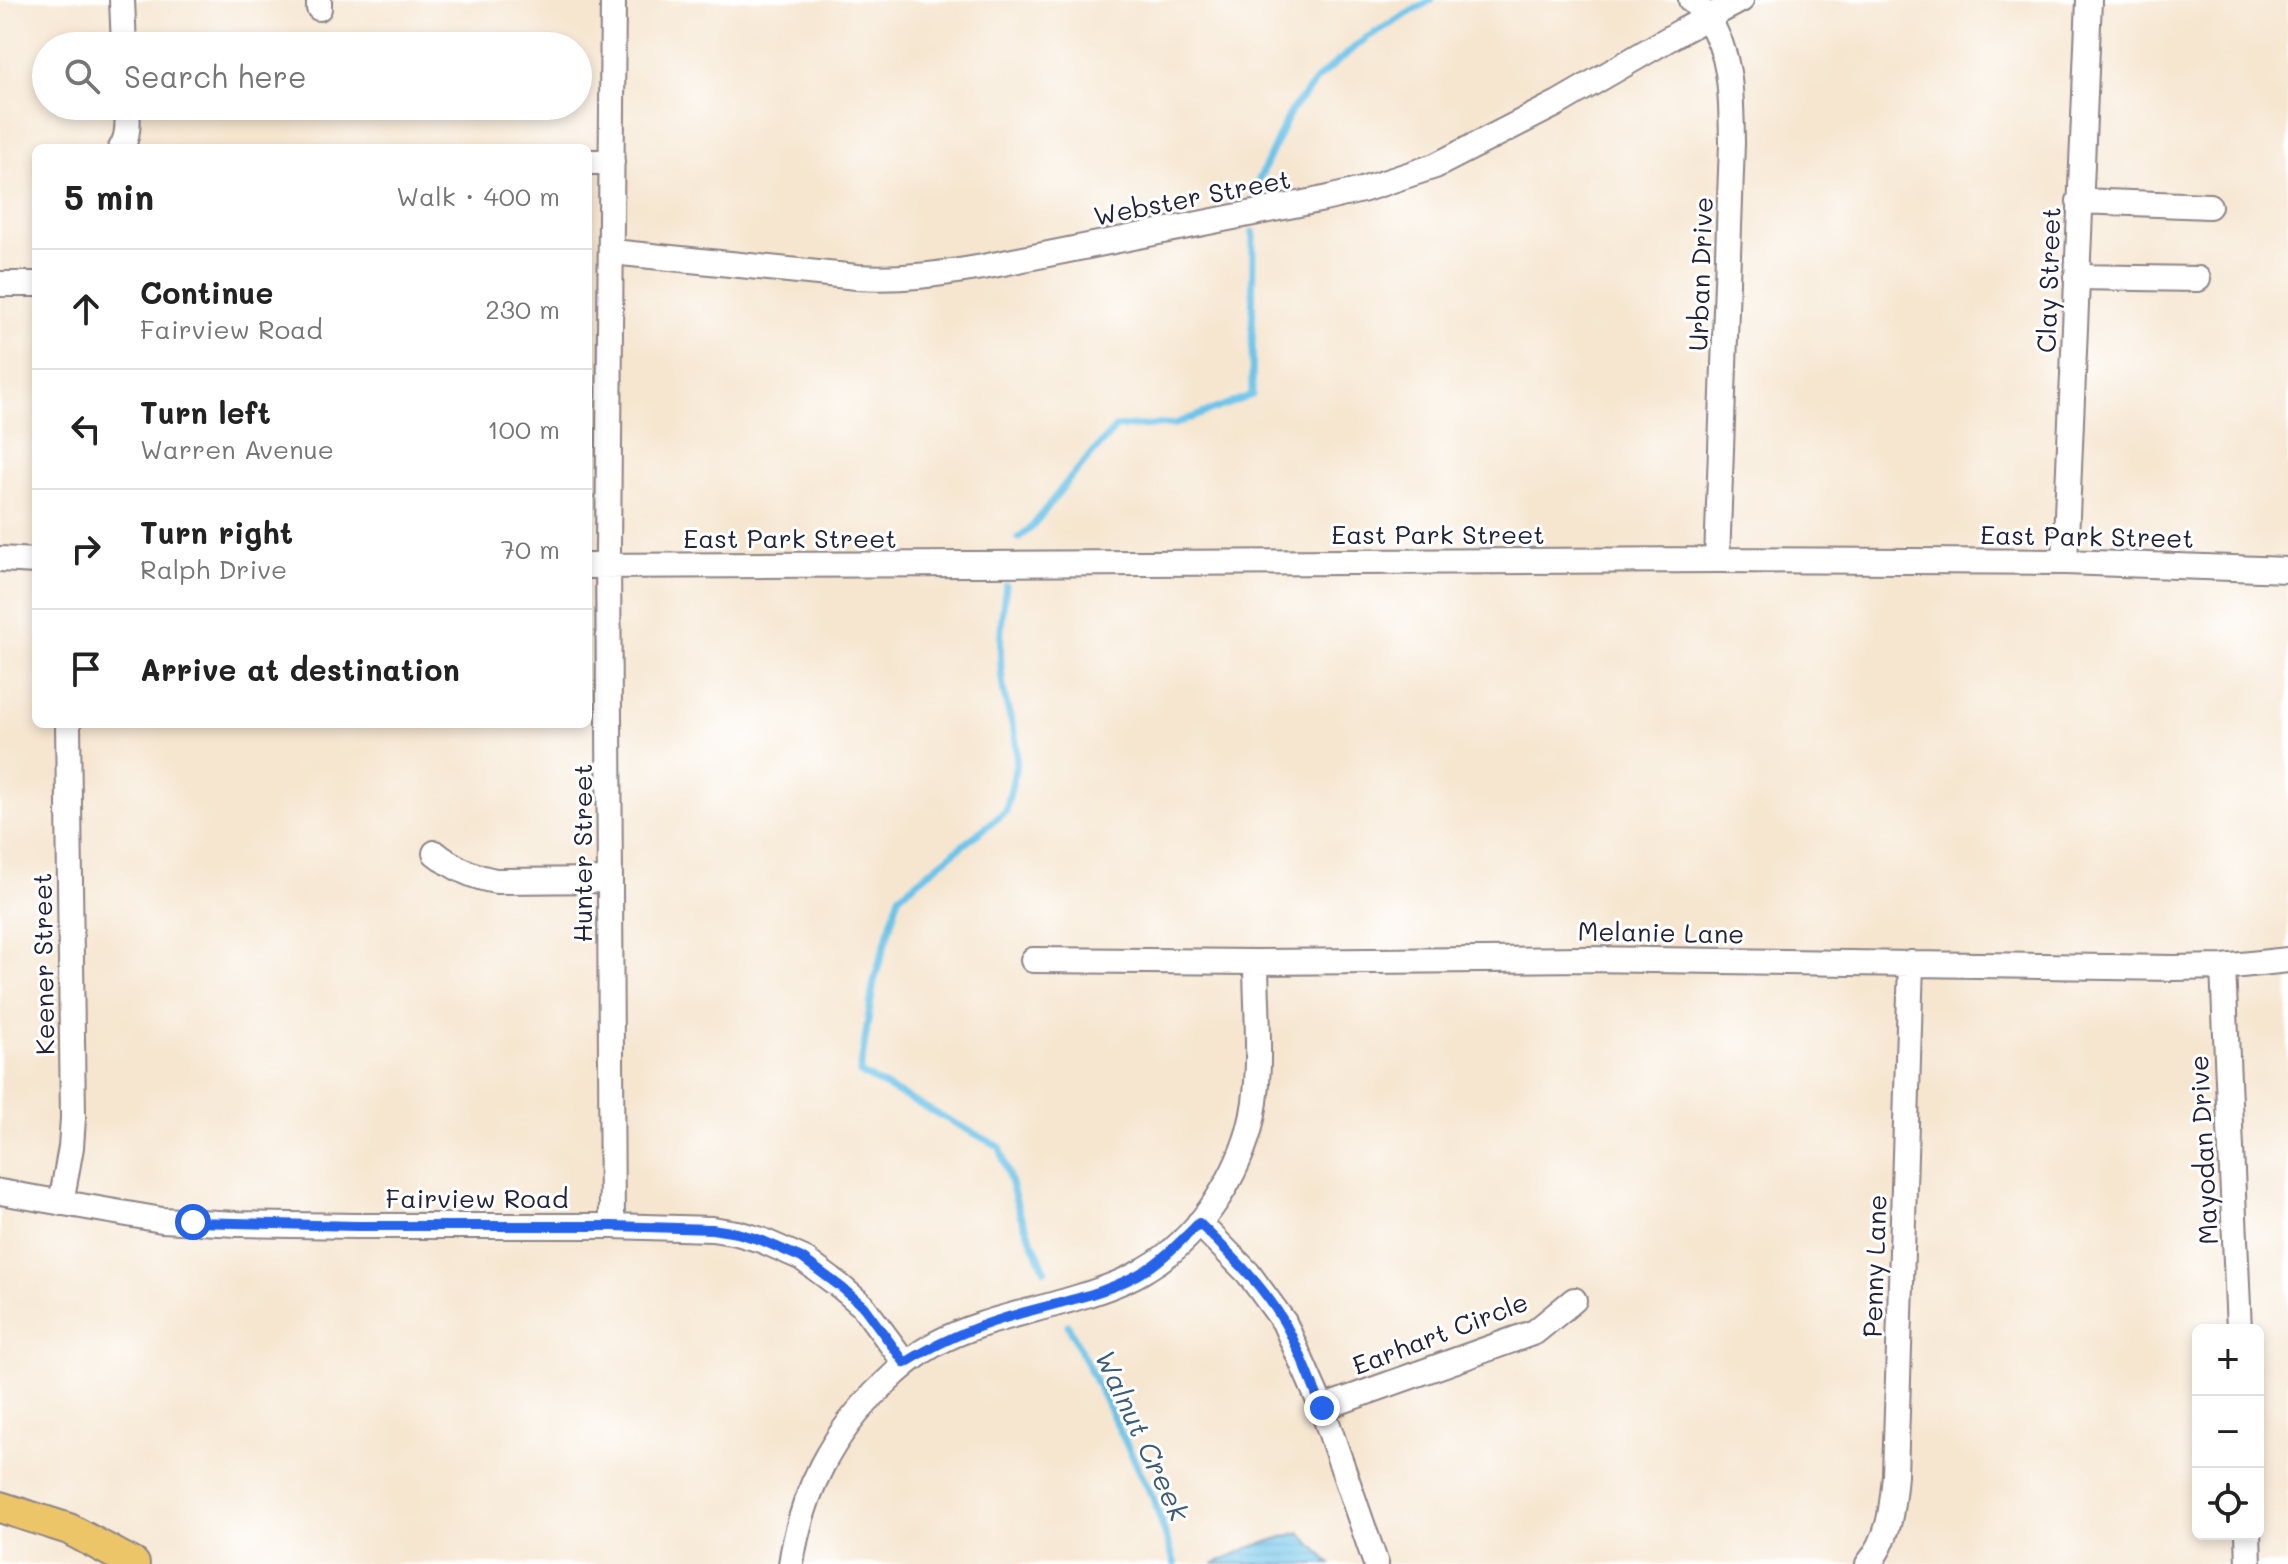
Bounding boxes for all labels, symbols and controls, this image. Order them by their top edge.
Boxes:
search box [32,32,592,120]
icon: search [60,54,104,98]
text: Search here [124,56,307,96]
street label: Webster Street [1091,161,1293,233]
text: 5 min [64,174,154,219]
text: Walk · 400 m [396,179,560,213]
street label: Urban Drive [1680,196,1720,352]
street label: Clay Street [2028,206,2068,354]
text: Continue [140,272,273,312]
icon: ahead [64,287,108,331]
text: 230 m [485,292,560,326]
text: Fairview Road [140,312,323,346]
text: Turn left [140,392,271,432]
icon: left [64,407,108,451]
text: 100 m [487,412,560,446]
text: Warren Avenue [140,432,334,466]
text: Turn right [140,512,293,552]
street label: East Park Street [1331,517,1545,551]
street label: East Park Street [1980,517,2194,555]
street label: East Park Street [683,521,897,555]
icon: right [64,527,108,571]
text: 70 m [500,532,560,566]
text: Ralph Drive [140,552,287,586]
icon: arrive [64,647,108,691]
text: Arrive at destination [140,649,460,689]
street label: Hunter Street [565,764,599,942]
street label: Keener Street [24,872,62,1056]
street label: Melanie Lane [1577,914,1745,950]
street label: Mayodan Drive [2181,1054,2225,1246]
street label: Fairview Road [386,1181,568,1215]
street label: Penny Lane [1855,1194,1893,1338]
route start [175,1204,211,1240]
street label: Earhart Circle [1347,1284,1533,1382]
map controls [2192,1324,2264,1540]
button: + [2192,1324,2264,1396]
water label: Walnut Creek [1088,1344,1199,1527]
route end [1304,1390,1340,1426]
button: − [2192,1396,2264,1468]
button: locate [2192,1468,2264,1540]

